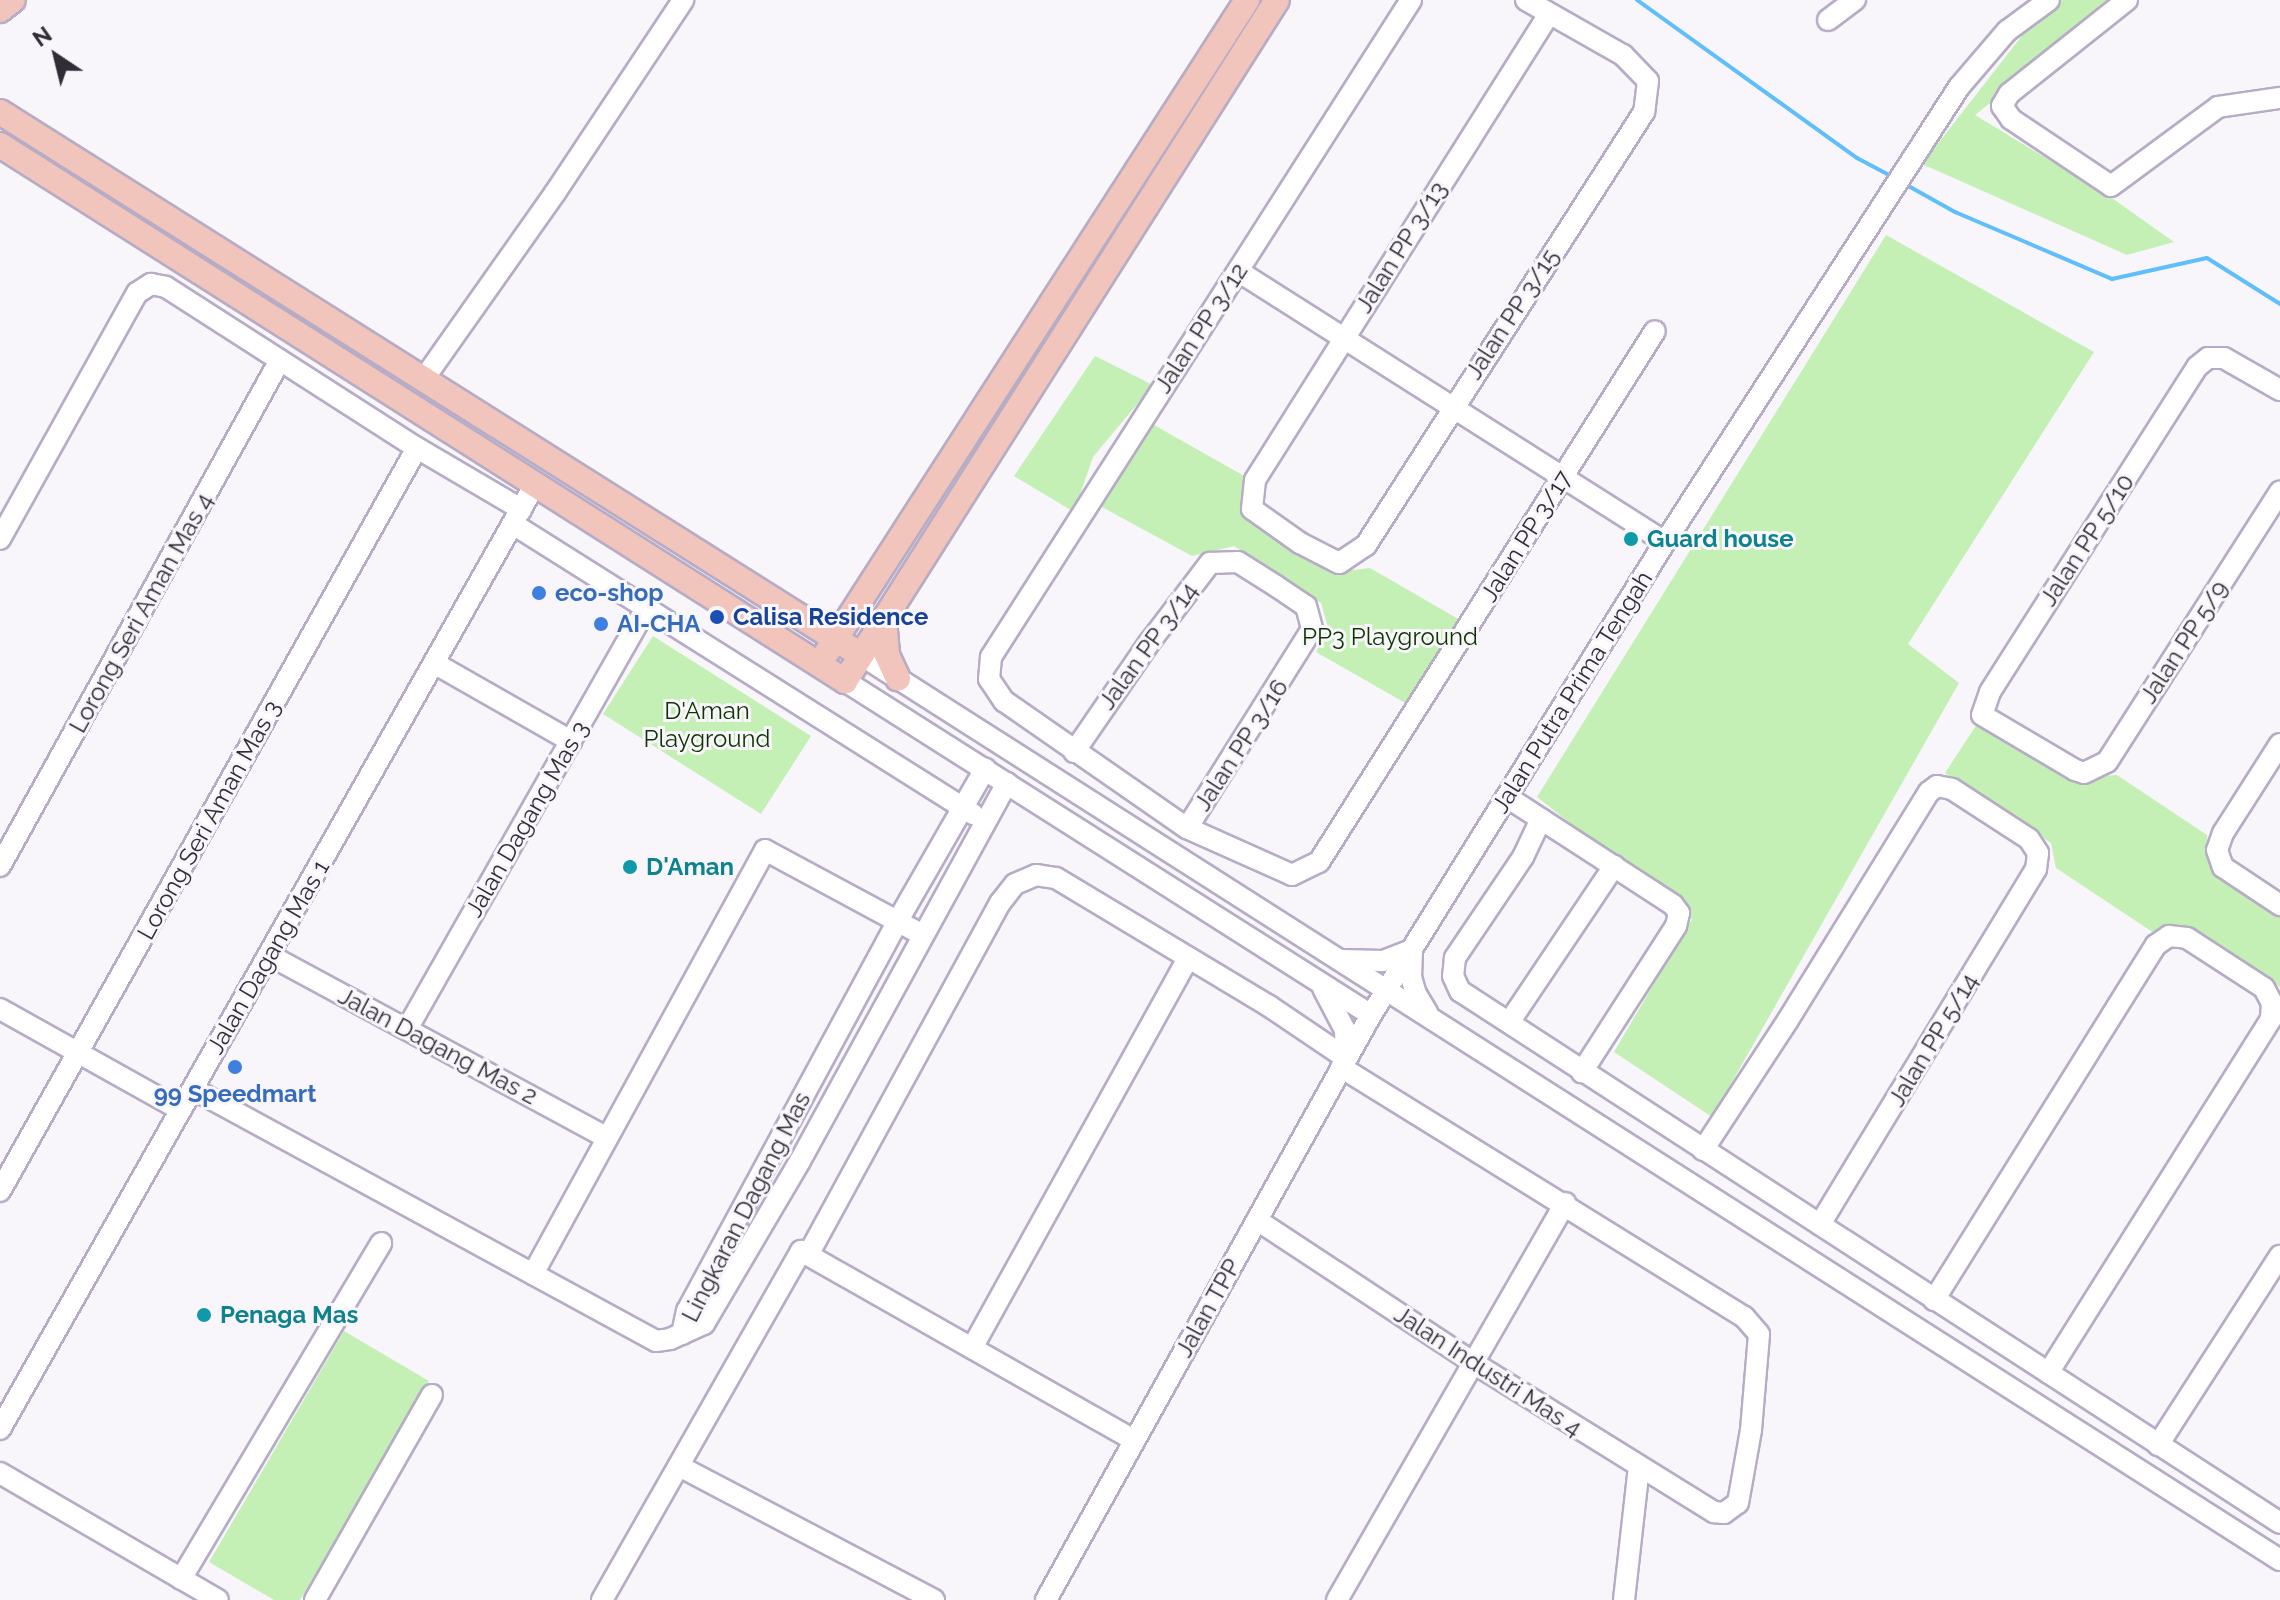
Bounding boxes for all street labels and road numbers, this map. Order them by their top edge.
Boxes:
street label: Jalan PP 3/13 [1349,176,1453,318]
street label: Jalan PP 3/15 [1459,243,1565,385]
street label: Jalan PP 3/12 [1148,257,1254,399]
street label: Jalan PP 3/17 [1474,465,1578,607]
street label: Jalan PP 5/10 [2033,468,2141,612]
street label: Lorong Seri Aman Mas 4 [63,488,219,738]
street label: Jalan Putra Prima Tengah [1485,565,1659,819]
street label: Jalan PP 5/9 [2134,575,2234,709]
street label: Jalan PP 3/14 [1092,577,1204,715]
street label: Jalan PP 3/16 [1188,674,1294,816]
street label: Lorong Seri Aman Mas 3 [131,695,287,945]
street label: Jalan Dagang Mas 3 [459,716,595,922]
street label: Jalan Dagang Mas 1 [201,855,335,1059]
street label: Jalan PP 5/14 [1882,968,1984,1112]
street label: Jalan Dagang Mas 2 [334,981,542,1111]
street label: Lingkaran Dagang Mas [676,1087,816,1327]
street label: Jalan TPP [1169,1254,1247,1362]
street label: Jalan Industri Mas 4 [1389,1300,1587,1442]

